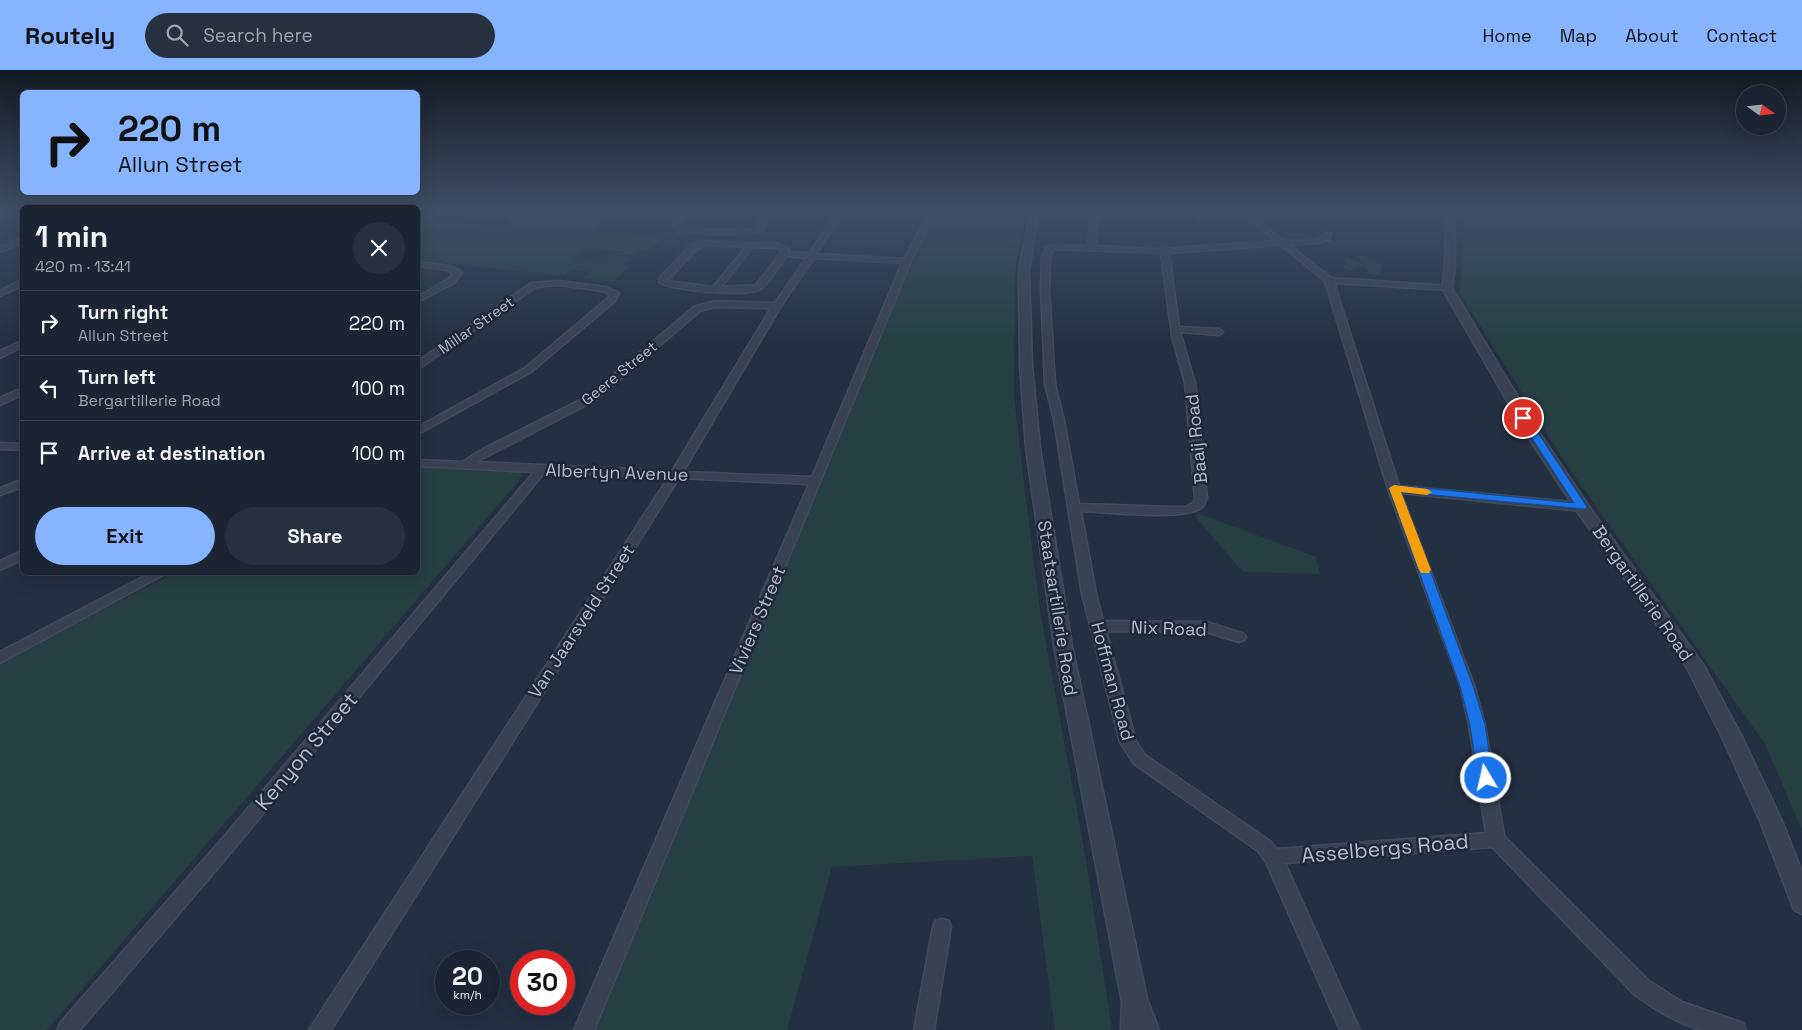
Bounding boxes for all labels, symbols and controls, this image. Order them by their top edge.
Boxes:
search box [145,13,495,58]
text: Routely [25,20,115,51]
icon: search [163,21,191,49]
text: Search here [203,23,313,48]
text: Home [1483,24,1532,47]
text: Map [1560,24,1597,47]
text: About [1625,24,1679,47]
text: Contact [1707,24,1777,47]
north arrow [1736,85,1786,135]
map controls [1736,85,1786,135]
text: 220 m [118,107,221,151]
icon: right [35,110,100,175]
text: Allun Street [118,150,242,178]
text: 1 min [35,217,108,256]
button: close [353,222,405,274]
text: 420 m · 13:41 [35,256,131,277]
street label: Millar Street [435,292,518,358]
text: Turn right [78,300,168,325]
icon: right [35,309,63,337]
text: 220 m [349,311,405,336]
text: Allun Street [78,325,169,346]
street label: Geere Street [577,337,661,409]
text: Turn left [78,365,156,390]
icon: left [35,374,63,402]
text: 100 m [351,376,405,401]
text: Bergartillerie Road [78,390,221,411]
street label: Baaij Road [1180,393,1212,485]
pin [1502,397,1544,439]
icon: arrive [1509,404,1537,432]
icon: arrive [35,439,63,467]
text: Arrive at destination [78,441,266,466]
text: 100 m [351,441,405,466]
street label: Albertyn Avenue [545,458,689,486]
button: Exit [35,507,215,565]
button: Share [225,507,405,565]
street label: Staatsartillerie Road [1033,519,1083,697]
street label: Bergartillerie Road [1588,521,1698,665]
street label: Van Jaarsveld Street [523,540,639,702]
street label: Viviers Street [724,562,790,678]
street label: Nix Road [1131,615,1207,641]
street label: Hoffman Road [1086,619,1140,743]
street label: Kenyon Street [249,686,363,816]
position arrow [1459,751,1511,803]
street label: Asselbergs Road [1300,827,1470,869]
speed limit sign: 30 [510,950,575,1015]
text: 20 [452,960,483,992]
text: km/h [453,987,482,1003]

